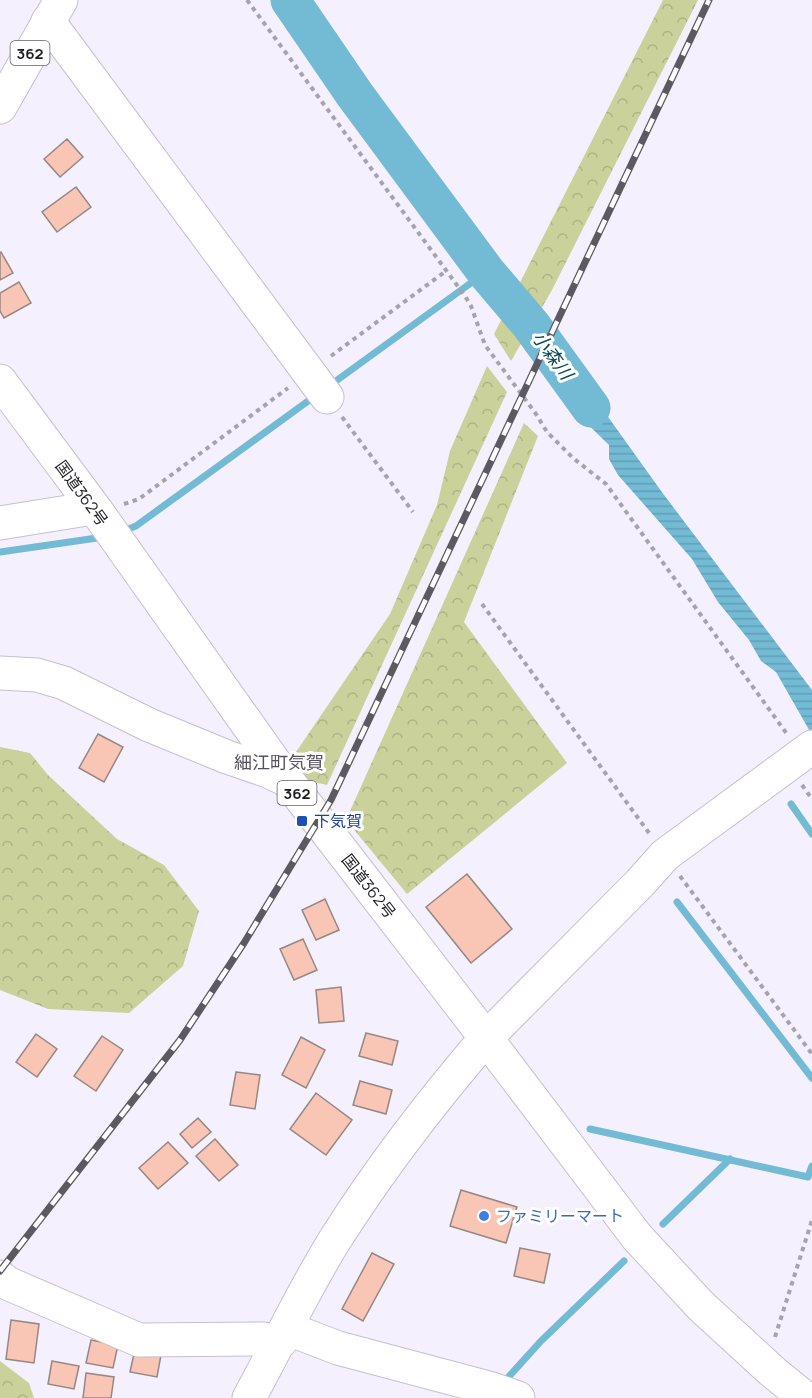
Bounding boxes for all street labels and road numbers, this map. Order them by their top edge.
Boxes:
road number: 362 [10,41,50,65]
street label: 国道362号 [51,456,113,530]
road number: 362 [278,781,316,805]
street label: 国道362号 [337,849,401,923]

